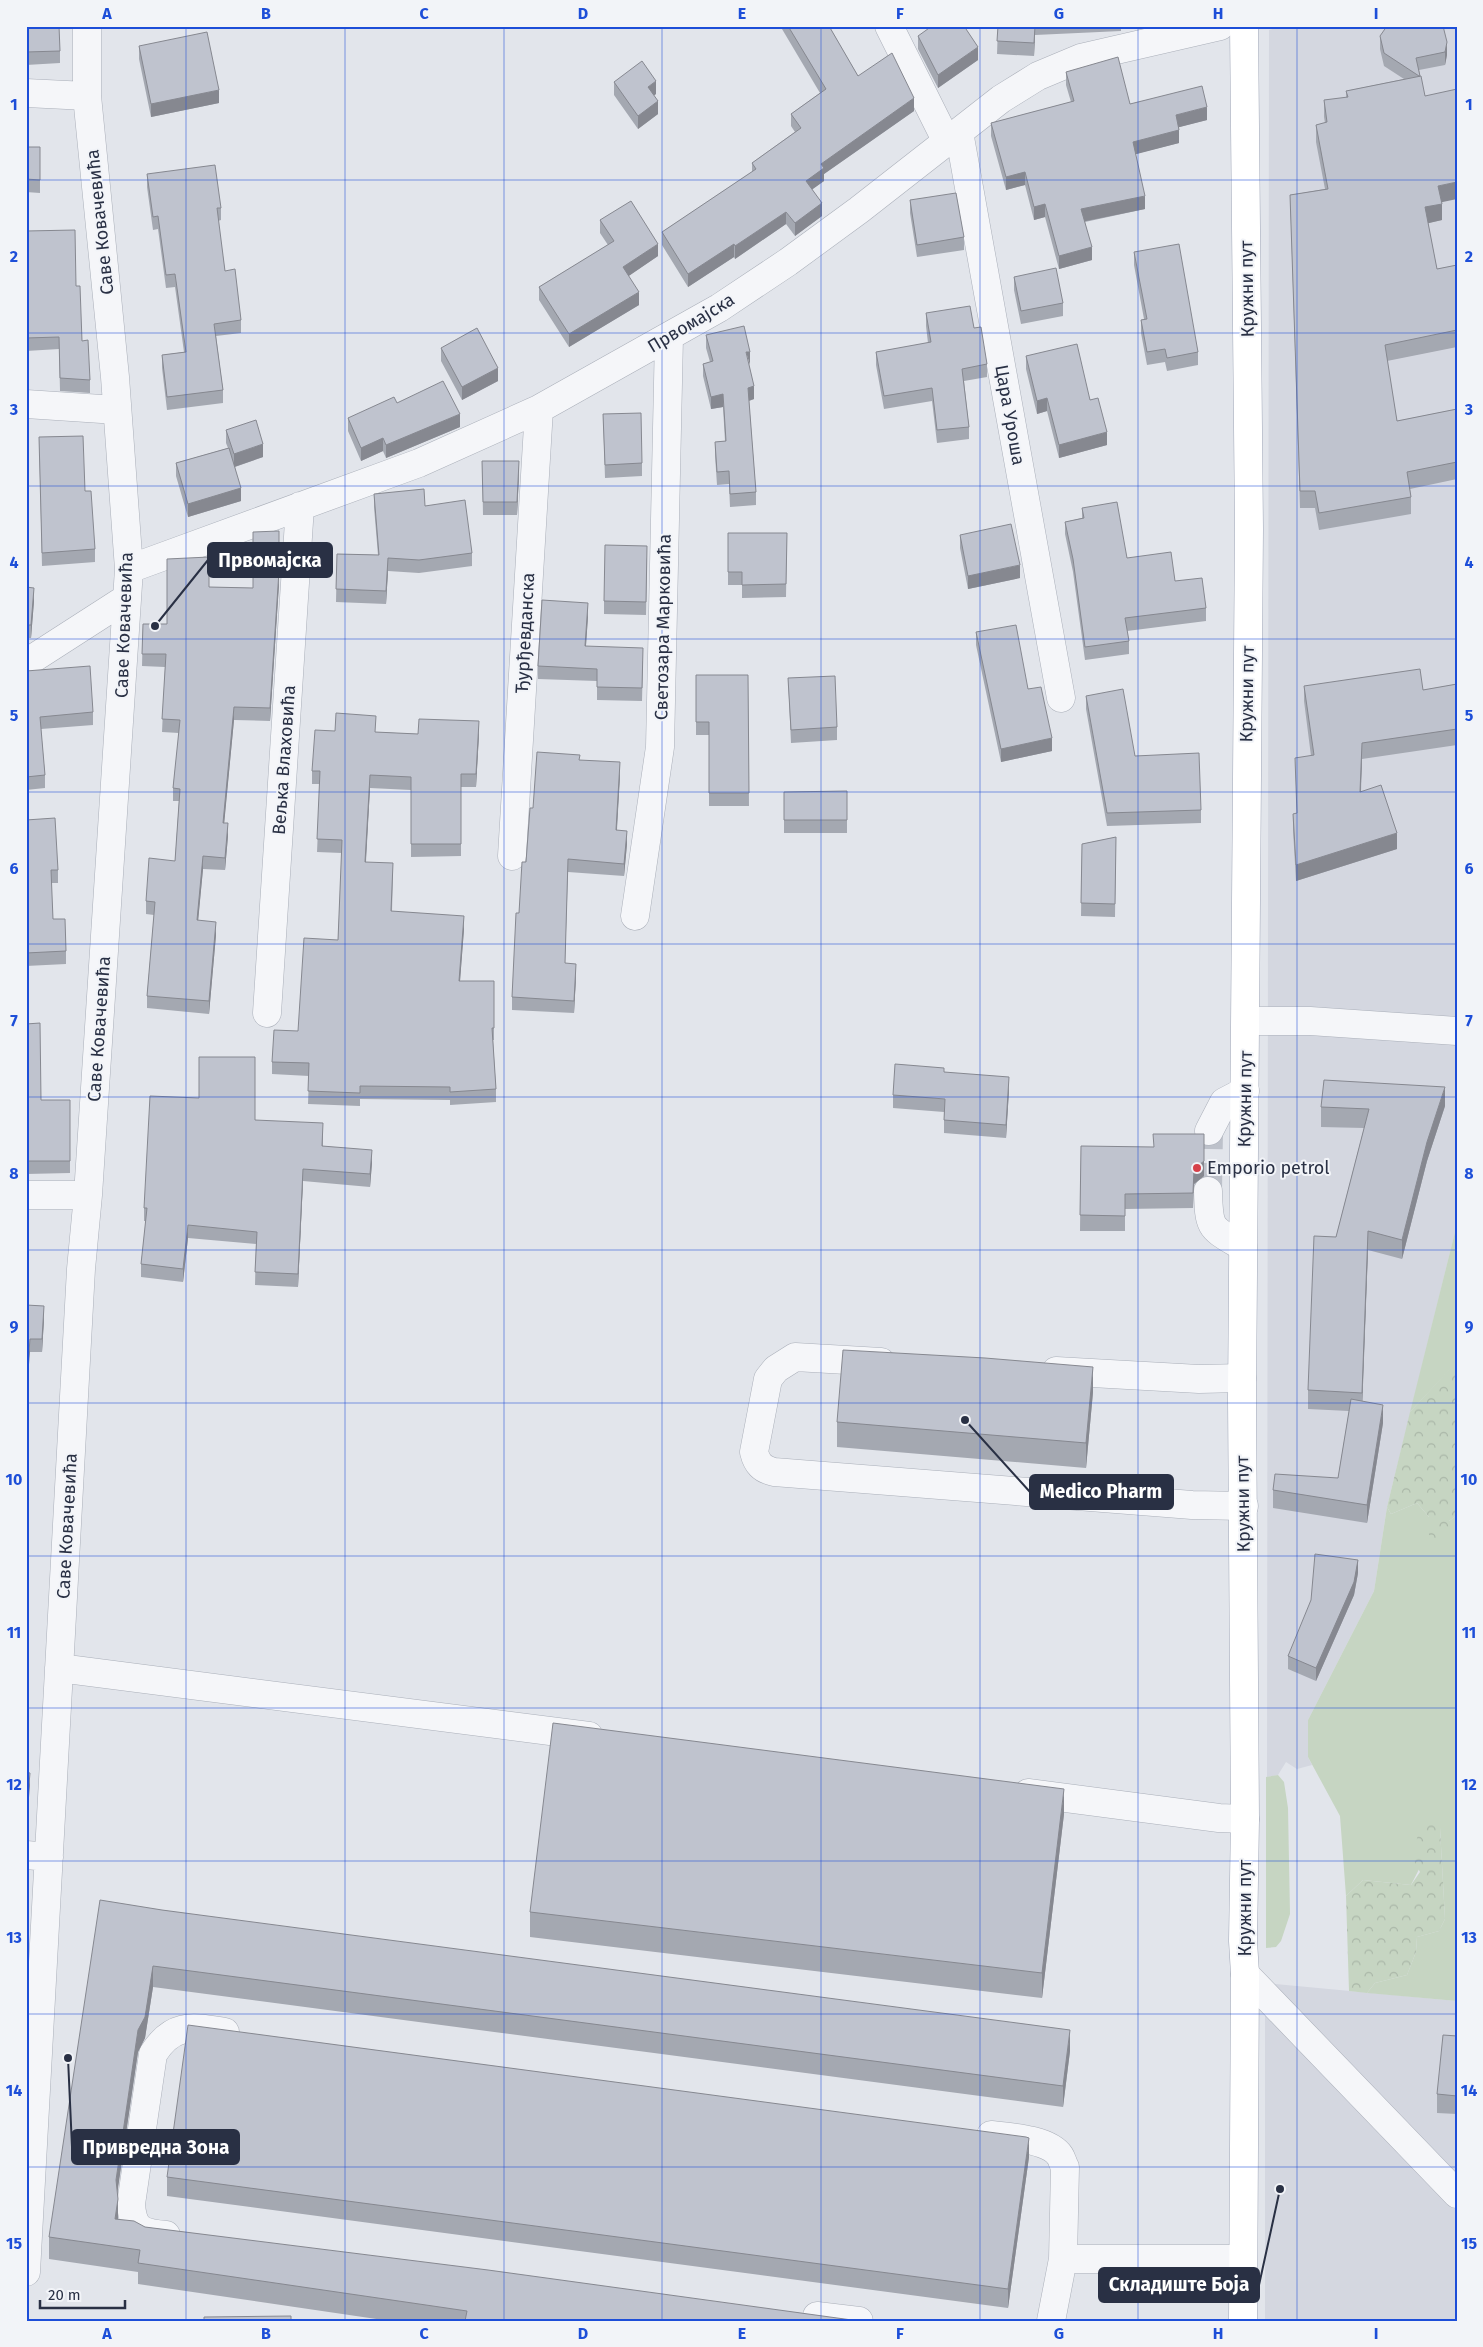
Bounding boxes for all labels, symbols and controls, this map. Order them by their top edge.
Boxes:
text: A [101,4,112,23]
text: B [261,4,271,23]
text: C [419,4,429,23]
text: D [578,4,588,23]
text: E [738,4,746,23]
text: F [896,4,904,23]
text: G [1054,4,1064,23]
text: H [1213,4,1223,23]
text: I [1374,4,1378,23]
text: 1 [10,95,18,114]
text: 1 [1465,95,1473,114]
street label: Саве Ковачевића [81,148,119,296]
street label: Кружни пут [1235,240,1259,338]
text: 2 [10,247,18,266]
text: 2 [1465,247,1473,266]
street label: Првомајска [643,288,739,358]
street label: Цара Уроша [990,363,1030,467]
text: 3 [9,400,18,419]
text: 3 [1464,400,1473,419]
street label: Светозара Марковића [650,534,676,720]
callout: Првомајска [208,543,332,577]
text: Првомајска [218,549,322,572]
street label: Саве Ковачевића [110,552,138,698]
text: 4 [9,553,19,572]
text: 4 [1464,553,1474,572]
street label: Ђурђевданска [511,572,539,694]
street label: Кружни пут [1235,645,1259,743]
street label: Вељка Влаховића [268,684,300,836]
text: 5 [10,706,19,725]
text: 5 [1465,706,1474,725]
text: 6 [9,859,19,878]
text: 6 [1464,859,1474,878]
street label: Саве Ковачевића [83,955,115,1103]
text: 7 [10,1011,18,1030]
text: 7 [1465,1011,1473,1030]
street label: Кружни пут [1233,1050,1257,1148]
place label: Emporio petrol [1207,1157,1330,1179]
marker: Emporio petrol [1191,1162,1203,1174]
text: 8 [9,1164,19,1183]
text: 8 [1464,1164,1474,1183]
text: 9 [10,1317,19,1336]
text: 9 [1465,1317,1474,1336]
street label: Саве Ковачевића [52,1452,82,1600]
street label: Кружни пут [1231,1455,1255,1553]
text: 10 [6,1470,22,1489]
text: 10 [1461,1470,1477,1489]
callout: Medico Pharm [1030,1475,1173,1509]
text: Medico Pharm [1040,1480,1162,1503]
text: 11 [7,1623,21,1642]
text: 11 [1462,1623,1476,1642]
text: 12 [6,1775,22,1794]
text: 12 [1461,1775,1477,1794]
street label: Кружни пут [1234,1859,1256,1956]
text: 13 [6,1928,22,1947]
text: 13 [1461,1928,1477,1947]
text: 14 [6,2081,22,2100]
text: 14 [1461,2081,1477,2100]
callout: Привредна Зона [72,2130,239,2164]
text: Привредна Зона [83,2136,229,2159]
text: 15 [6,2234,22,2253]
text: 15 [1461,2234,1477,2253]
callout: Складиште Боја [1099,2268,1259,2302]
text: Складиште Боја [1109,2273,1249,2296]
scale bar [40,2277,125,2309]
text: 20 m [48,2286,81,2304]
text: A [101,2324,112,2343]
text: B [261,2324,271,2343]
text: C [419,2324,429,2343]
text: D [578,2324,588,2343]
text: E [738,2324,746,2343]
text: F [896,2324,904,2343]
text: G [1054,2324,1064,2343]
text: H [1213,2324,1223,2343]
text: I [1374,2324,1378,2343]

